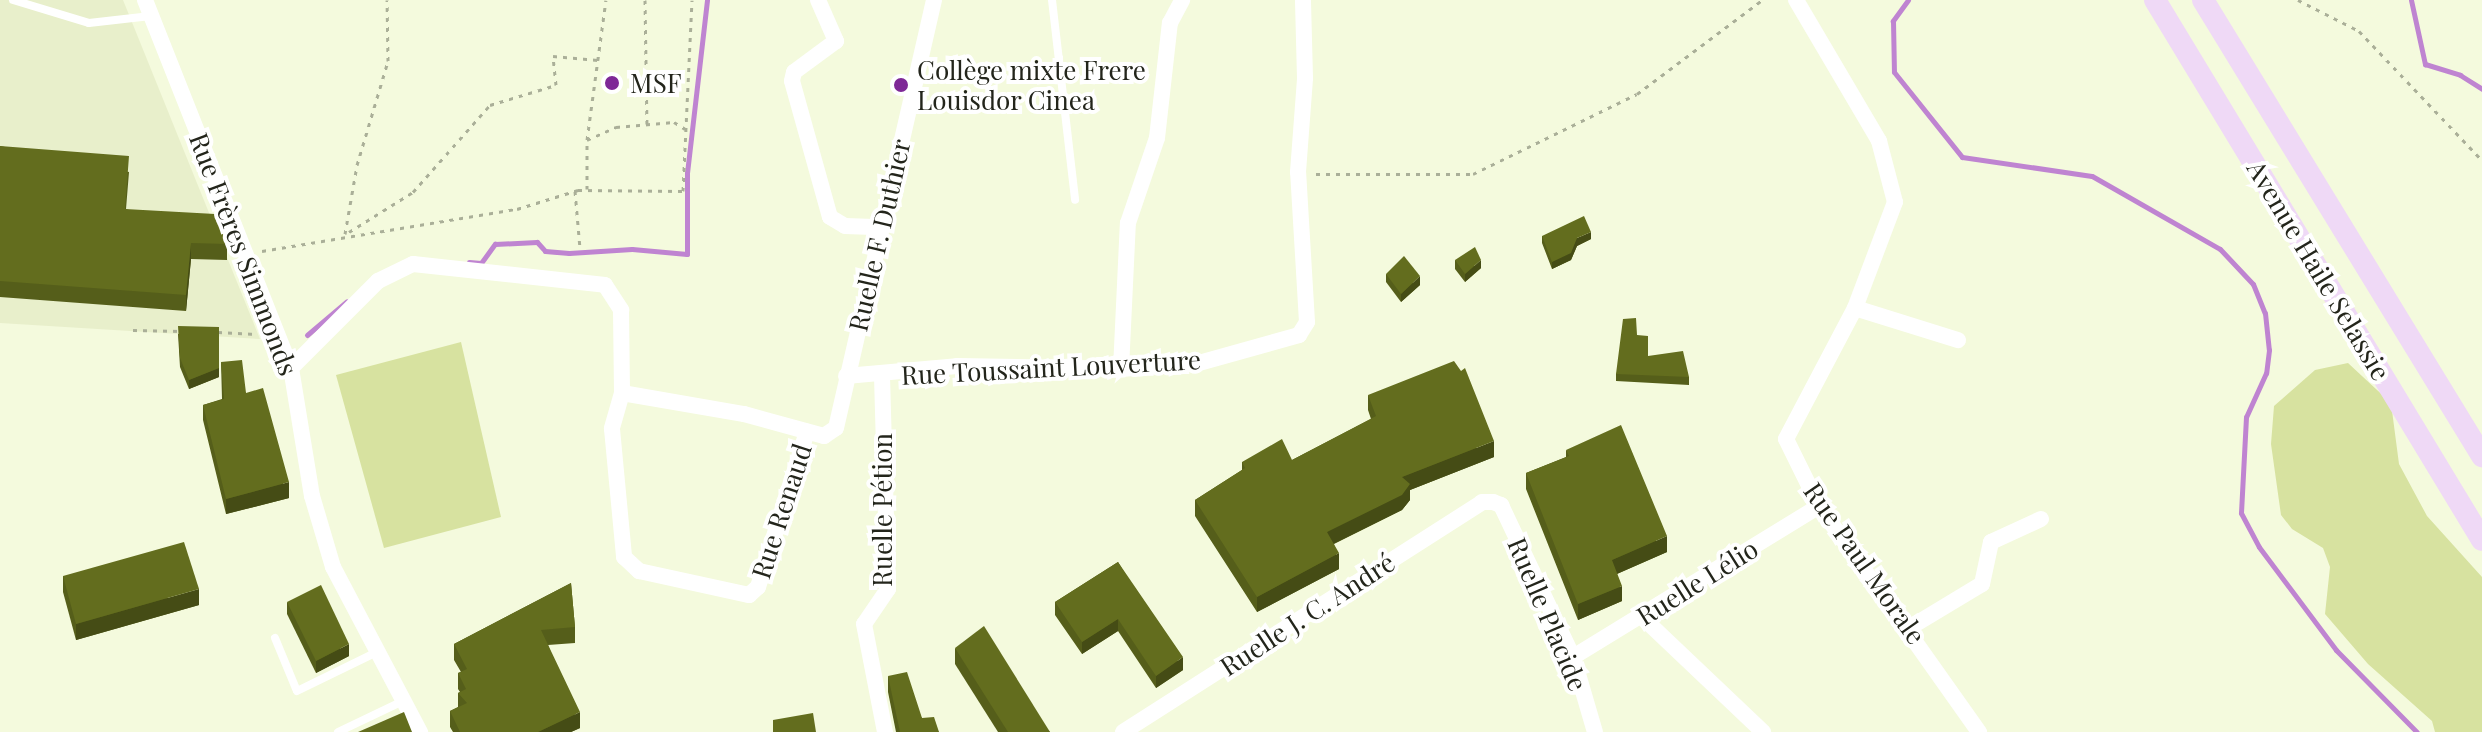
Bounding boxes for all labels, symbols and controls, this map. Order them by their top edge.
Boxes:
place label: Collège mixte Frere Louisdor Cinea [917,54,1146,116]
place label: MSF [630,67,681,99]
marker: MSF [601,72,623,94]
marker: Collège mixte Frere Louisdor Cinea [892,76,910,94]
street label: Rue Frères Simmonds [183,128,305,380]
street label: Ruelle F. Duthier [842,136,916,334]
street label: Avenue Haile Selassie [2241,154,2397,386]
street label: Rue Toussaint Louverture [900,344,1202,390]
street label: Ruelle Pétion [866,433,898,587]
street label: Rue Renaud [744,439,818,583]
street label: Rue Paul Morale [1798,476,1932,650]
street label: Ruelle Lélio [1631,532,1763,632]
street label: Ruelle Placide [1502,533,1594,695]
street label: Ruelle J. C. André [1214,546,1400,682]

